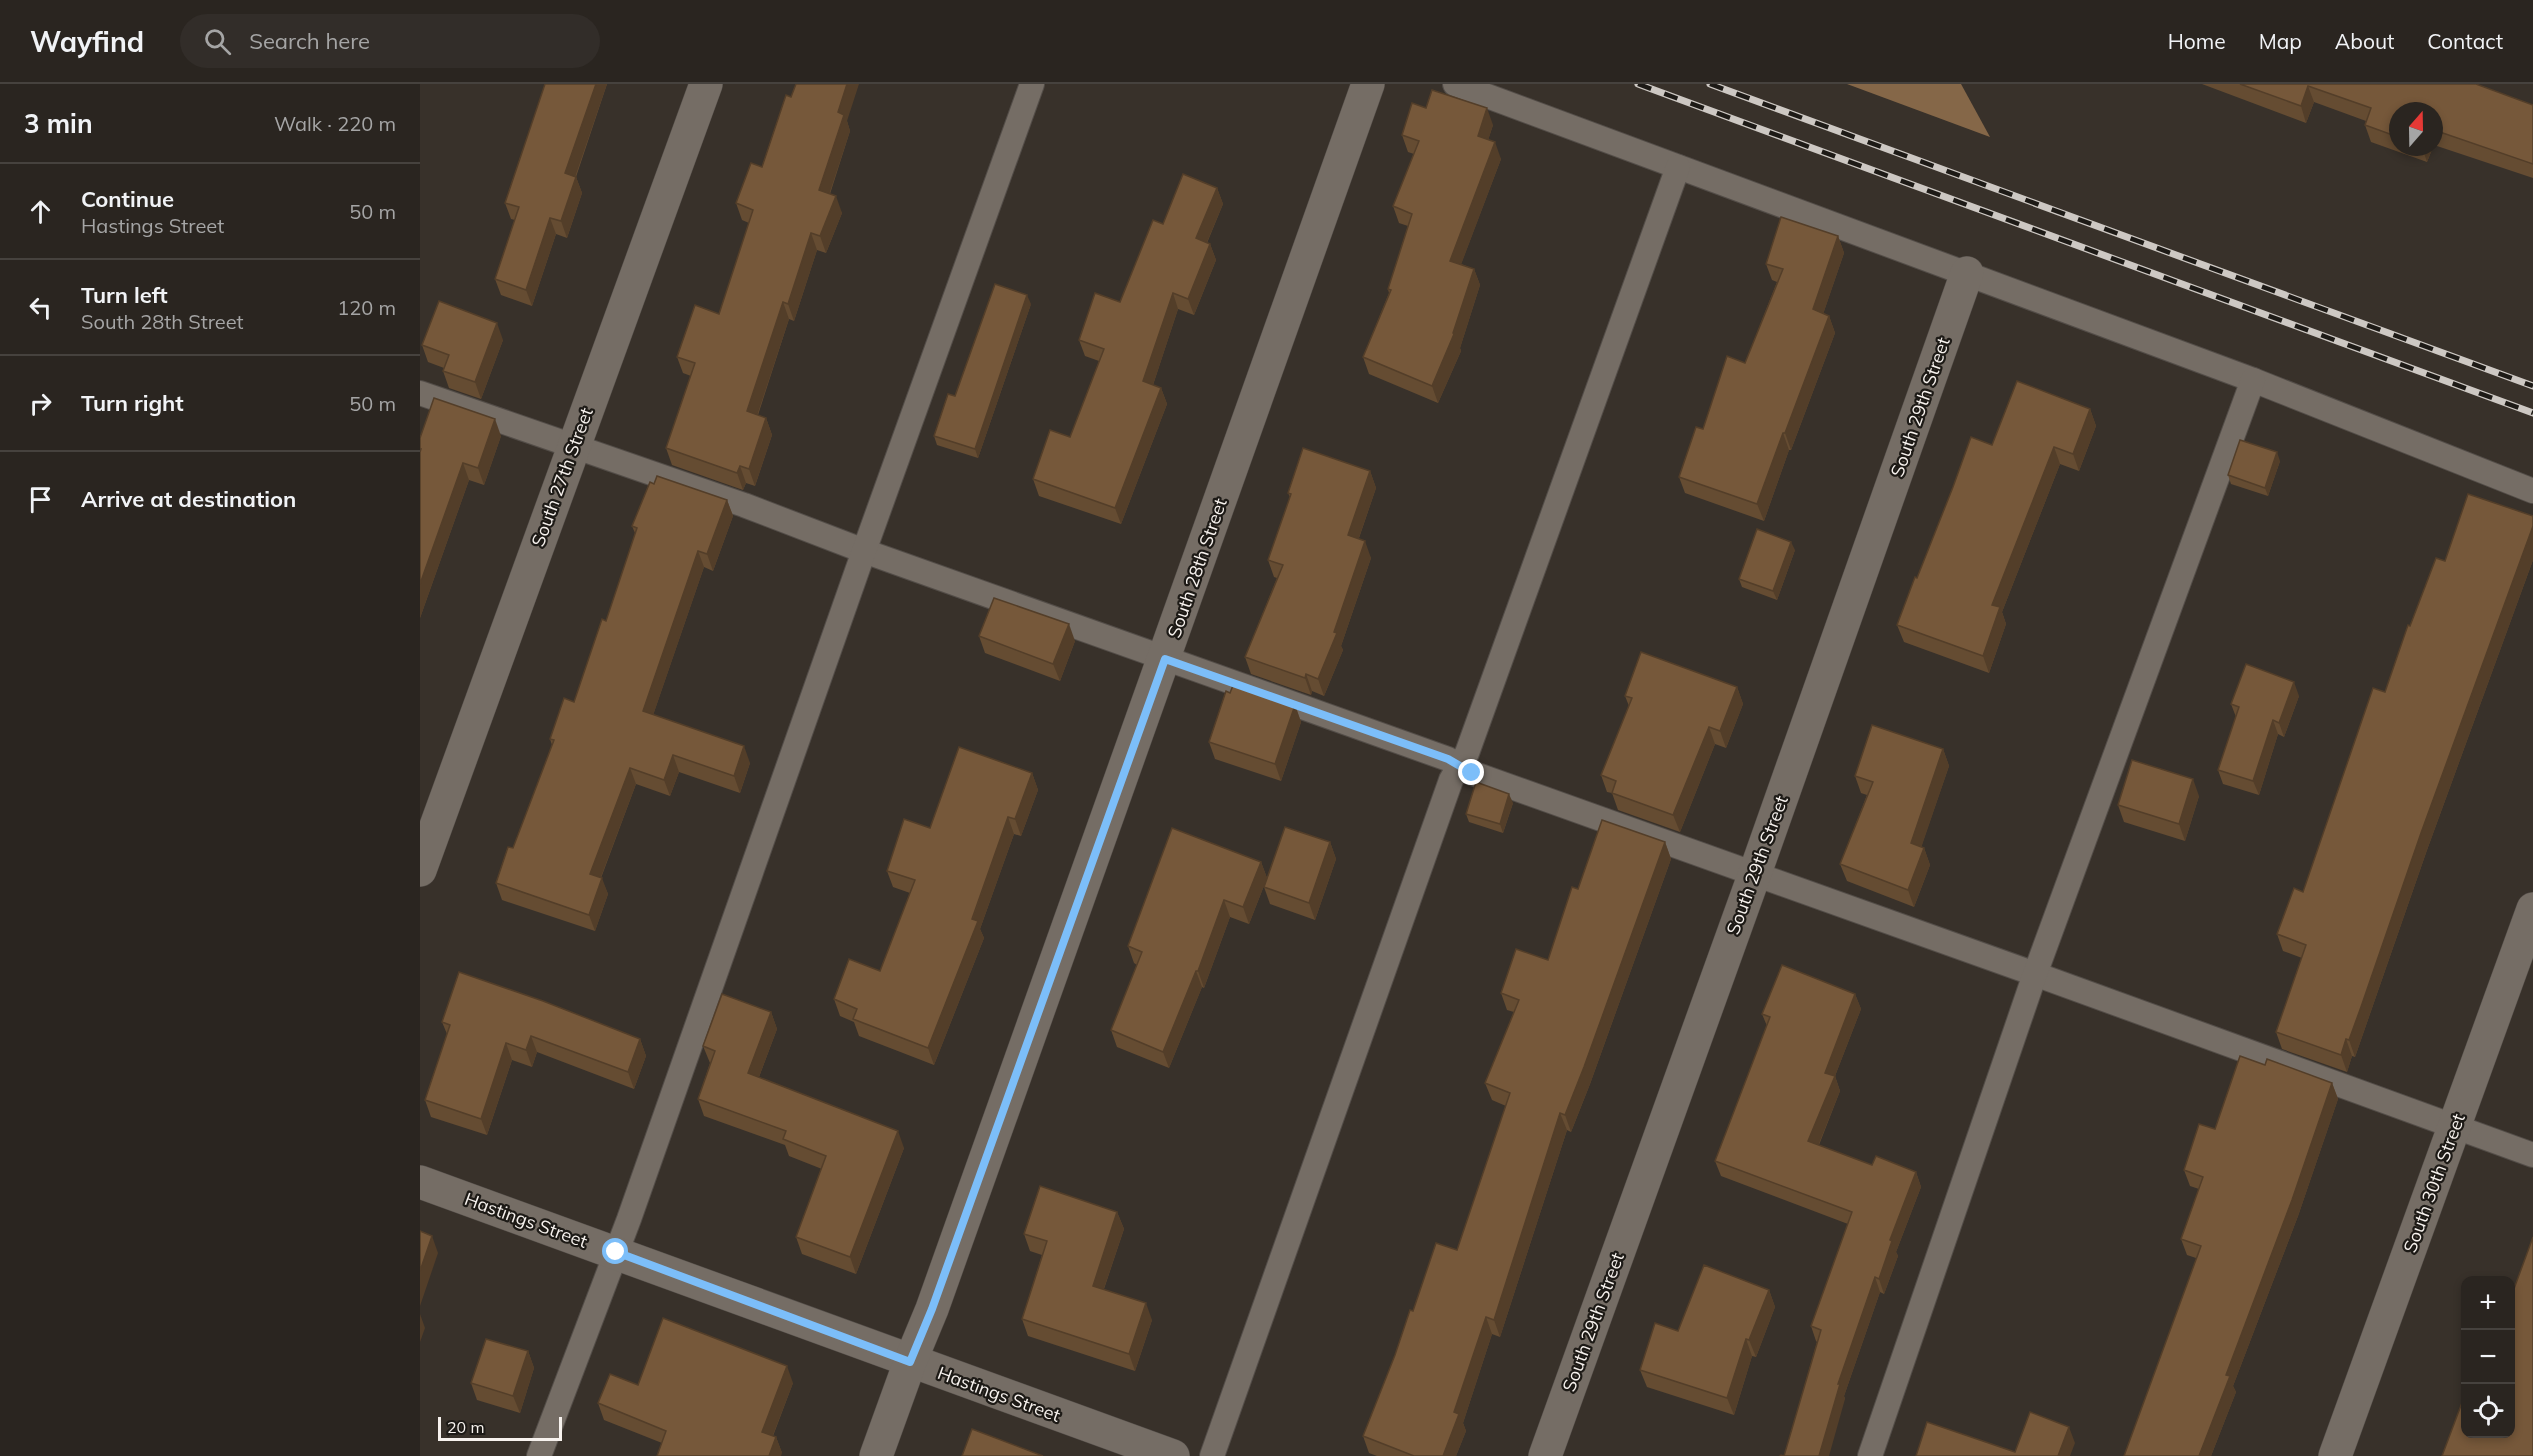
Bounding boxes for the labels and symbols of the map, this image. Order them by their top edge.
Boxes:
north arrow [2389,102,2443,156]
street label: South 29th Street [1885,334,1955,480]
street label: South 27th Street [526,404,598,550]
street label: South 28th Street [1162,495,1232,641]
route end [1458,759,1484,785]
street label: South 29th Street [1721,792,1793,938]
street label: South 30th Street [2398,1110,2470,1256]
street label: Hastings Street [462,1187,590,1253]
route start [602,1238,628,1264]
street label: South 29th Street [1557,1249,1629,1395]
street label: Hastings Street [935,1361,1063,1427]
scale bar [438,1414,562,1442]

